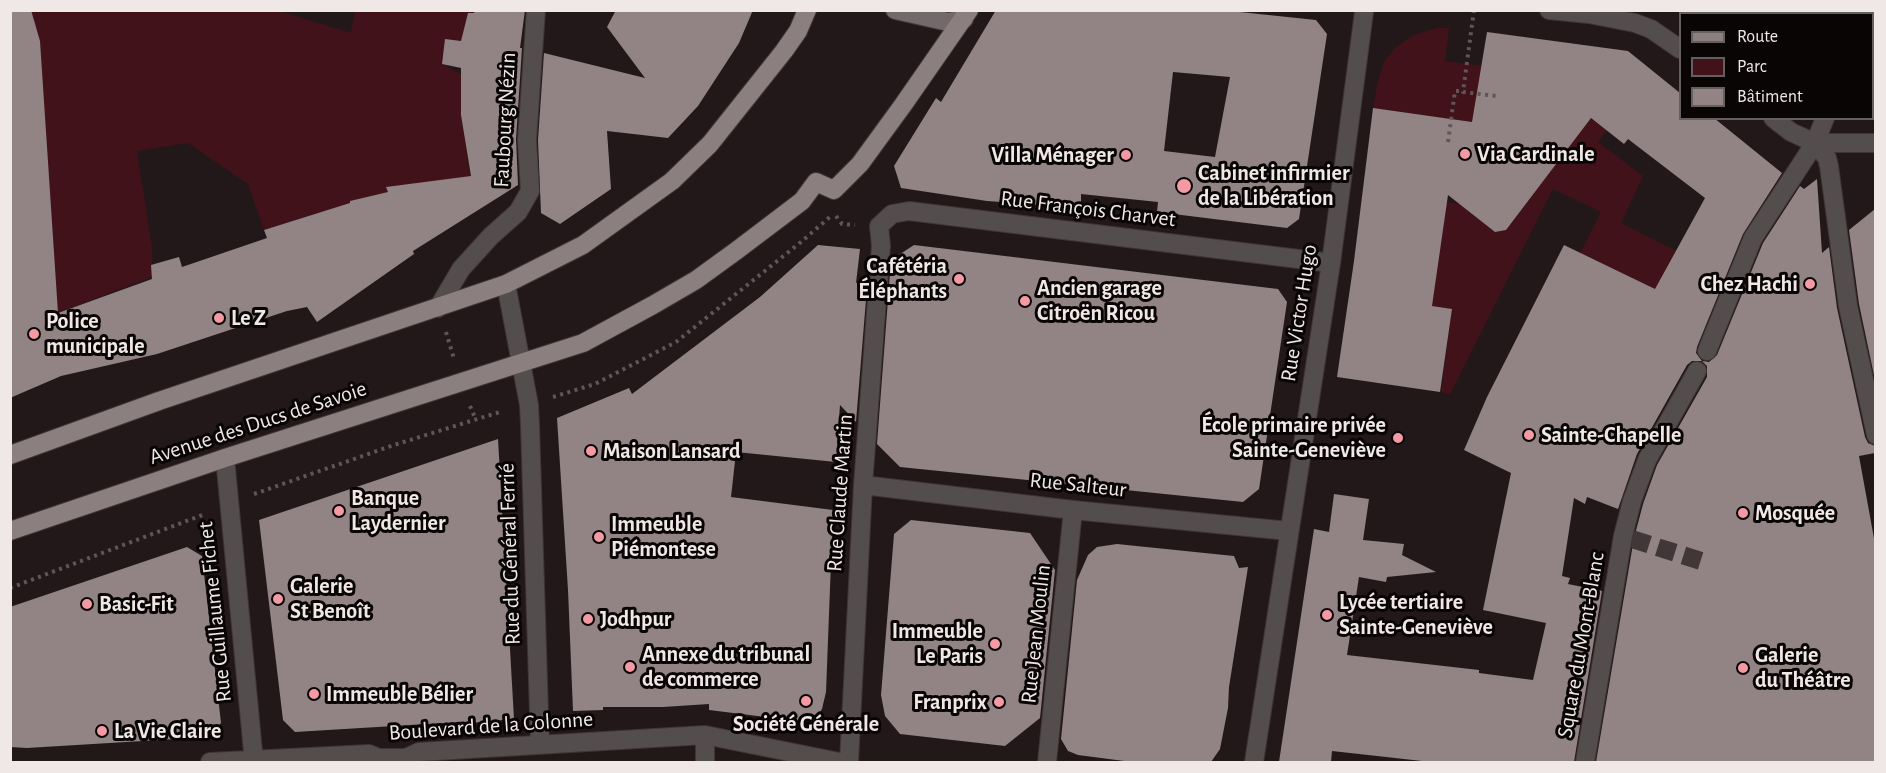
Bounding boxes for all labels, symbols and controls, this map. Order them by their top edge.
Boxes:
legend [1679,12,1874,120]
text: Route [1737,28,1778,46]
street label: Faubourg Nézin [488,52,522,188]
text: Parc [1737,58,1767,76]
text: Bâtiment [1737,88,1803,106]
place label: Via Cardinale [1477,141,1595,167]
place label: Villa Ménager [991,142,1114,168]
marker: Via Cardinale [1458,147,1472,161]
marker: Villa Ménager [1119,148,1133,162]
place label: Cabinet infirmier de la Libération [1198,160,1350,212]
marker: Cabinet infirmier de la Libération [1175,177,1193,195]
street label: Rue François Charvet [999,185,1177,233]
street label: Rue Victor Hugo [1275,243,1323,383]
place label: Cafétéria Éléphants [858,253,947,304]
place label: Chez Hachi [1700,271,1798,297]
marker: Cafétéria Éléphants [952,272,966,286]
place label: Ancien garage Citroën Ricou [1037,275,1162,326]
marker: Chez Hachi [1803,277,1817,291]
marker: Ancien garage Citroën Ricou [1018,294,1032,308]
place label: Le Z [231,305,266,331]
place label: Police municipale [46,308,145,360]
marker: Le Z [212,311,226,325]
marker: Police municipale [27,327,41,341]
street label: Avenue des Ducs de Savoie [146,375,370,471]
place label: École primaire privée Sainte-Geneviève [1201,412,1386,464]
street label: Rue Claude Martin [821,413,859,573]
place label: Sainte-Chapelle [1541,422,1681,448]
marker: Sainte-Chapelle [1522,428,1536,442]
marker: École primaire privée Sainte-Geneviève [1391,431,1405,445]
place label: Maison Lansard [603,438,741,464]
marker: Maison Lansard [584,444,598,458]
street label: Rue du Général Ferrié [494,463,526,645]
street label: Rue Salteur [1028,467,1128,503]
place label: Banque Laydernier [351,485,446,536]
place label: Mosquée [1755,500,1835,526]
marker: Banque Laydernier [332,504,346,518]
marker: Mosquée [1736,506,1750,520]
place label: Immeuble Piémontese [611,511,716,562]
street label: Rue Guillaume Fichet [192,520,238,704]
marker: Immeuble Piémontese [592,530,606,544]
street label: Square du Mont-Blanc [1552,550,1610,740]
street label: Rue Jean Moulin [1016,563,1056,705]
place label: Galerie St Benoît [290,573,370,624]
place label: Lycée tertiaire Sainte-Geneviève [1339,589,1493,640]
place label: Basic-Fit [99,591,174,617]
marker: Galerie St Benoît [271,592,285,606]
marker: Basic-Fit [80,597,94,611]
place label: Jodhpur [600,606,671,632]
marker: Lycée tertiaire Sainte-Geneviève [1320,608,1334,622]
marker: Jodhpur [581,612,595,626]
place label: Immeuble Le Paris [892,618,983,670]
marker: Immeuble Le Paris [988,637,1002,651]
place label: Annexe du tribunal de commerce [642,641,810,692]
place label: Galerie du Théâtre [1755,642,1851,694]
marker: Annexe du tribunal de commerce [623,660,637,674]
marker: Galerie du Théâtre [1736,661,1750,675]
place label: Immeuble Bélier [326,681,473,707]
marker: Immeuble Bélier [307,687,321,701]
place label: Franprix [913,689,987,715]
marker: Société Générale [799,694,813,708]
marker: Franprix [992,695,1006,709]
street label: Boulevard de la Colonne [388,706,594,746]
place label: Société Générale [733,711,879,737]
place label: La Vie Claire [114,718,221,744]
marker: La Vie Claire [95,724,109,738]

